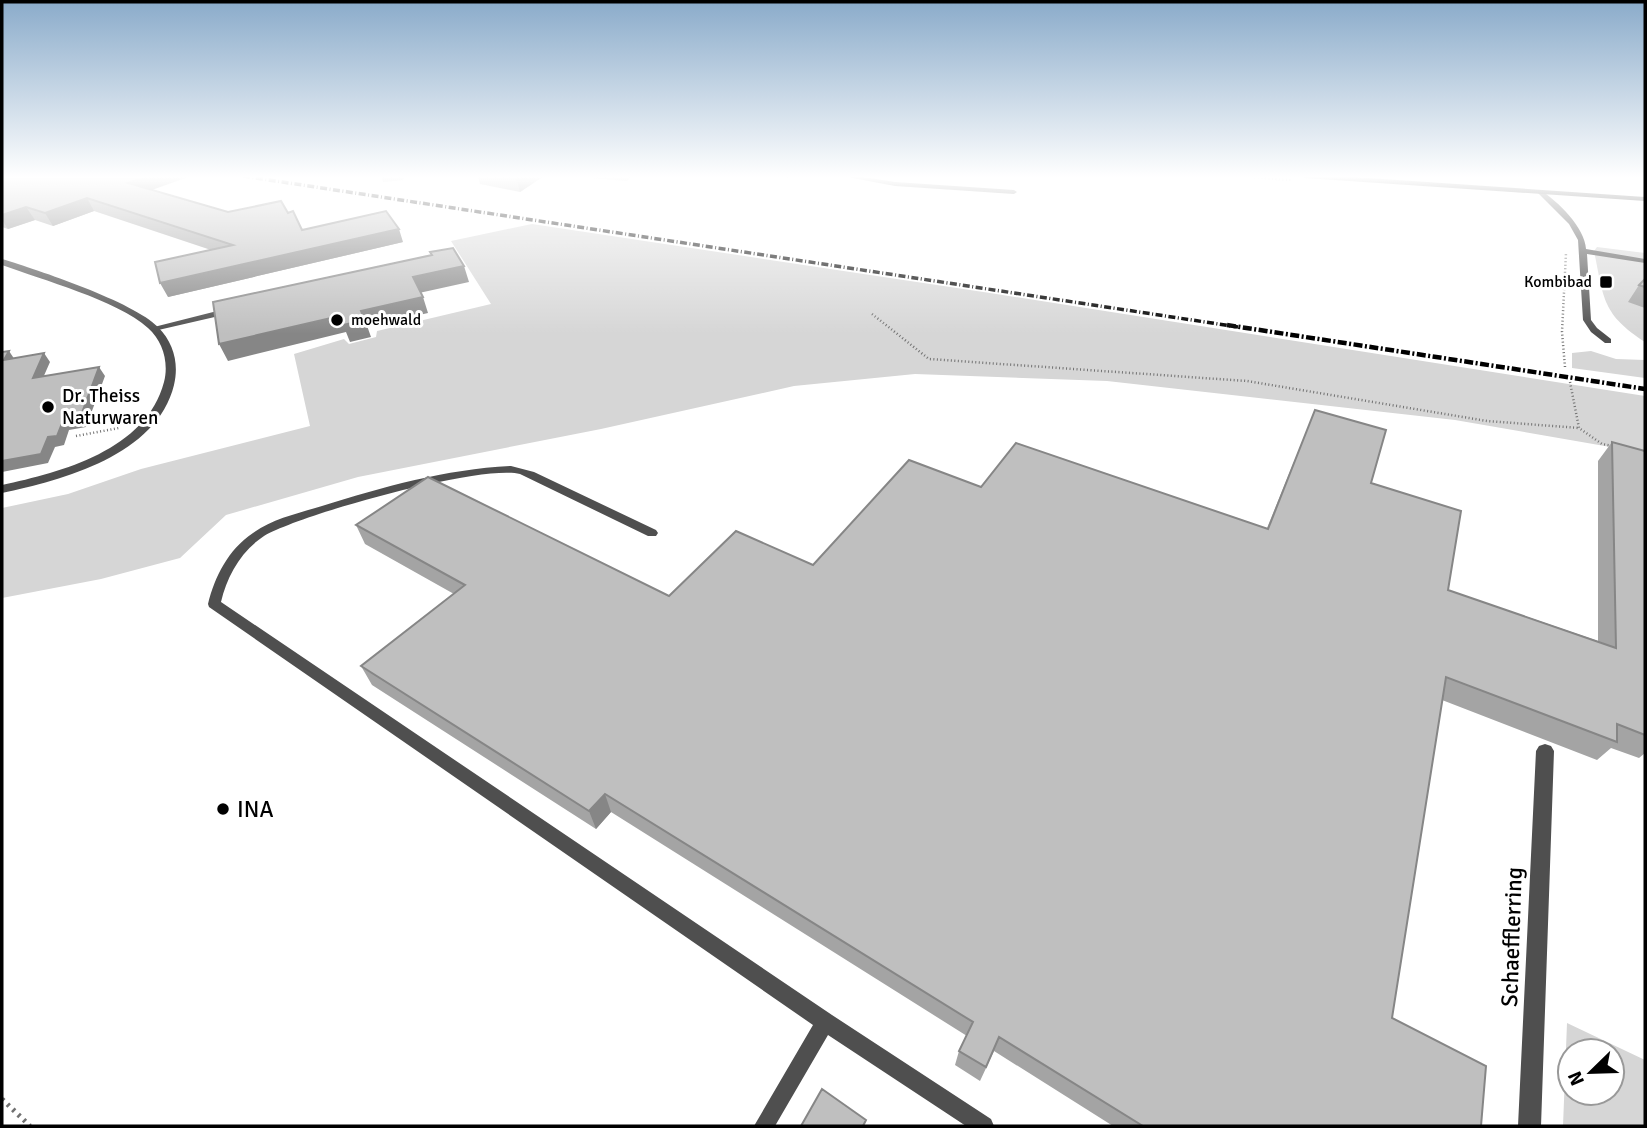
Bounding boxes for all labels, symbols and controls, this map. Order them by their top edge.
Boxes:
place label: Kombibad [1524,272,1592,292]
marker: Kombibad [1598,274,1614,290]
place label: moehwald [351,310,421,330]
marker: moehwald [329,312,345,328]
place label: Dr. Theiss Naturwaren [62,384,158,430]
marker: Dr. Theiss Naturwaren [40,399,56,415]
place label: INA [237,795,273,824]
marker: INA [215,801,231,817]
street label: Schaefflerring [1495,867,1529,1007]
north arrow [1556,1037,1626,1107]
text: N [1563,1067,1590,1089]

